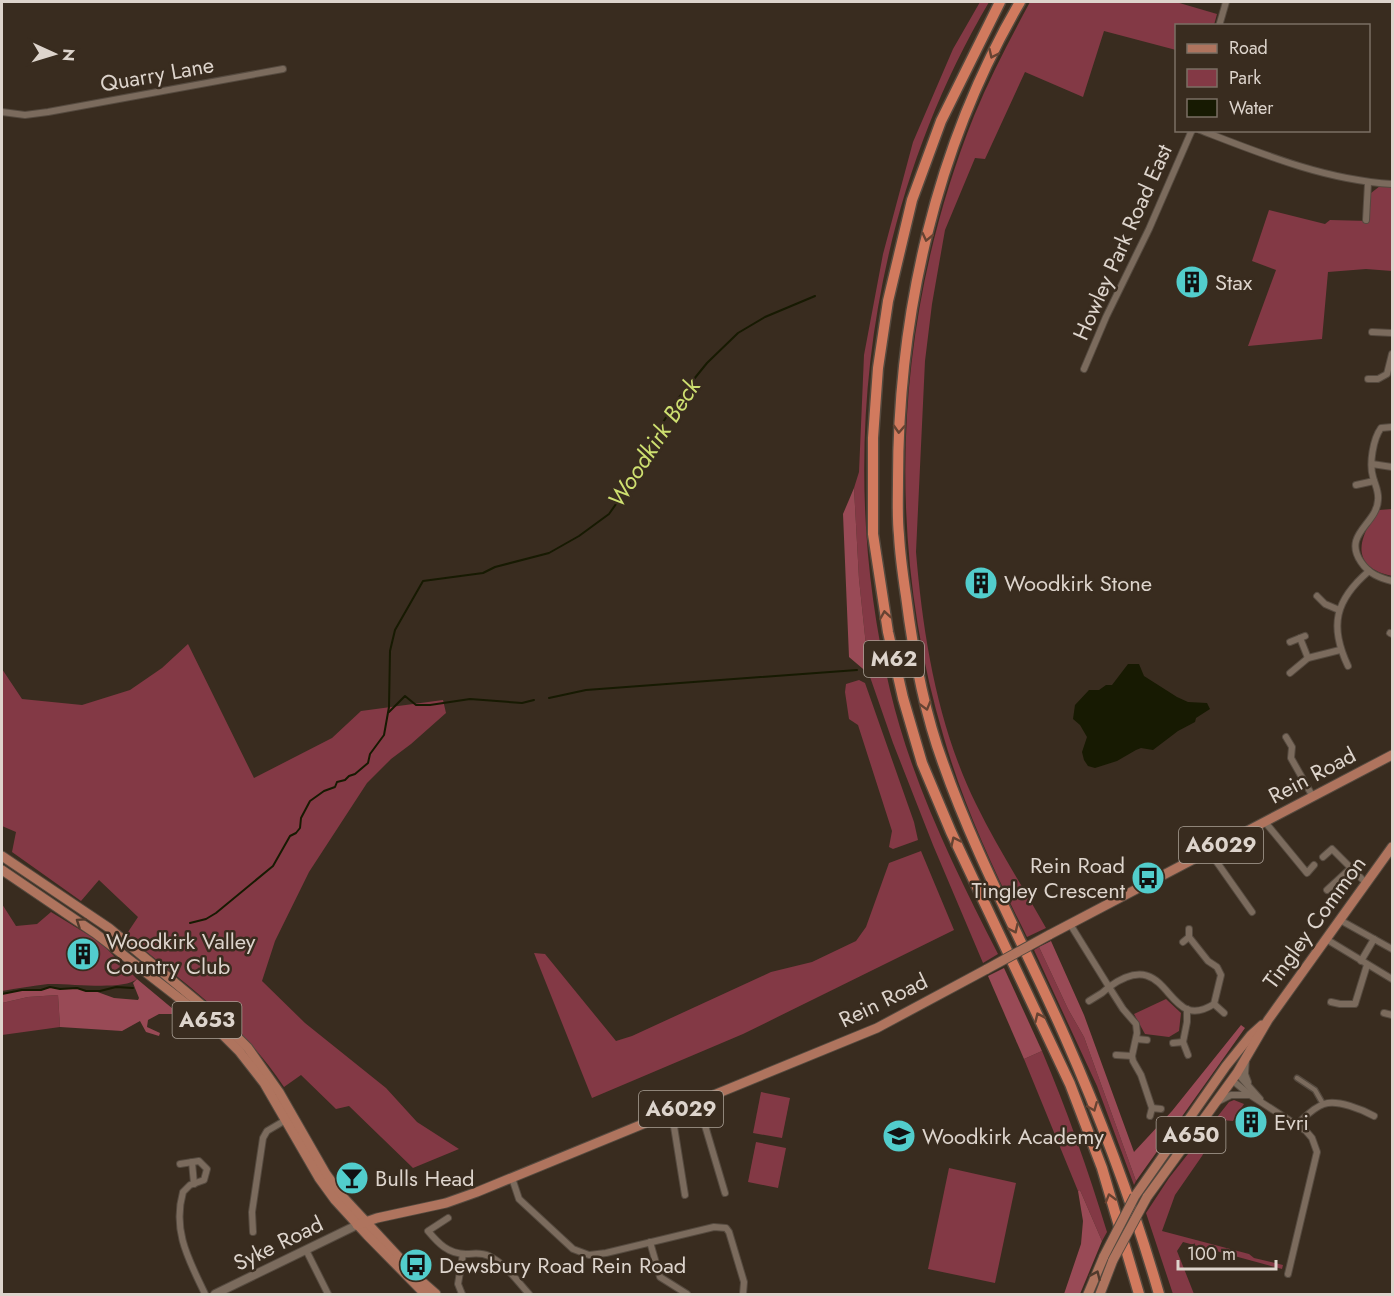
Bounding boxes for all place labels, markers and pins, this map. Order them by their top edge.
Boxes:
building icon: Stax [1174,264,1210,300]
place label: Stax [1215,266,1253,298]
building icon: Woodkirk Stone [963,565,999,601]
place label: Woodkirk Stone [1004,567,1152,599]
place label: Rein Road Tingley Crescent [971,849,1126,906]
bus stop icon: Rein Road Tingley Crescent [1130,860,1166,896]
place label: Woodkirk Valley Country Club [106,925,256,982]
building icon: Woodkirk Valley Country Club [65,936,101,972]
building icon: Evri [1233,1104,1269,1140]
place label: Evri [1274,1106,1309,1138]
school or university icon: Woodkirk Academy [881,1118,917,1154]
place label: Woodkirk Academy [922,1120,1104,1152]
bar icon: Bulls Head [334,1160,370,1196]
place label: Bulls Head [375,1162,475,1194]
bus stop icon: Dewsbury Road Rein Road [398,1247,434,1283]
place label: Dewsbury Road Rein Road [439,1249,686,1281]

